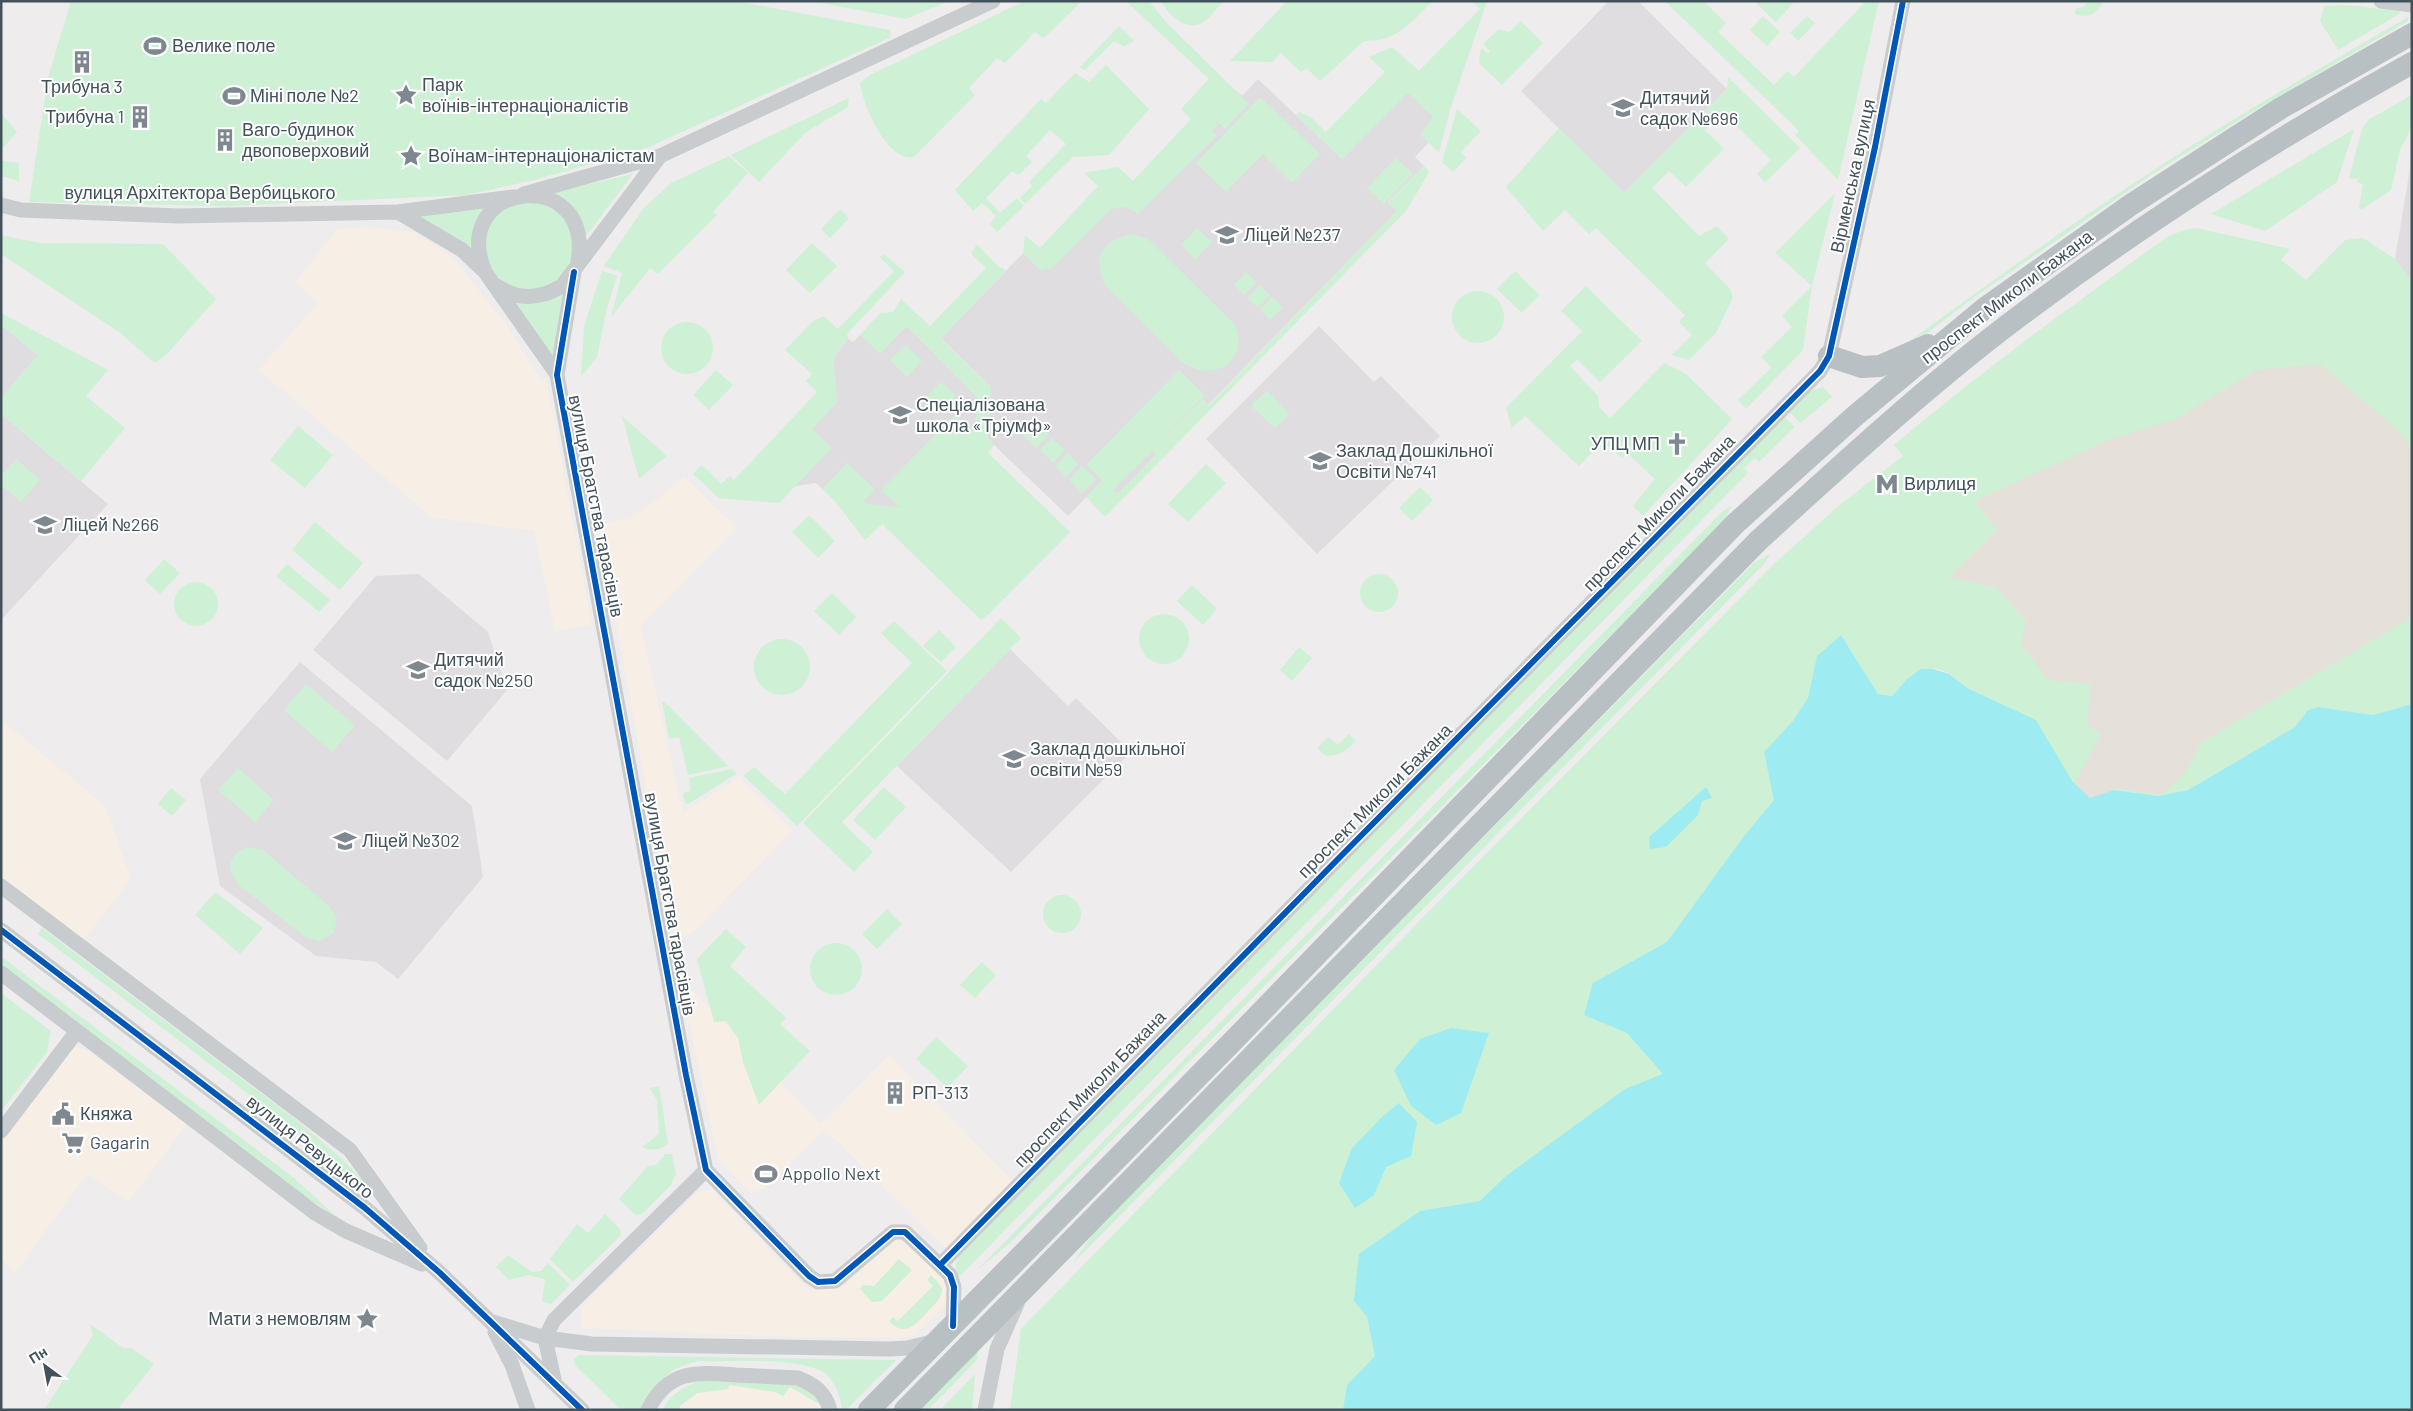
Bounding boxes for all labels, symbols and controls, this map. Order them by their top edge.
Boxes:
sports icon: Велике поле [142,33,168,59]
place label: Велике поле [172,34,276,56]
building icon: Трибуна 3 [69,49,95,75]
place label: Парк воїнів-інтернаціоналістів [422,73,629,116]
place label: Трибуна 3 [41,75,123,97]
place icon: Парк воїнів-інтернаціоналістів [393,82,419,108]
sports icon: Міні поле №2 [221,83,247,109]
place label: Міні поле №2 [250,84,359,106]
place label: Дитячий садок №696 [1640,86,1738,129]
school or university icon: Дитячий садок №696 [1610,95,1636,121]
street label: Вірменська вулиця [1825,97,1879,255]
building icon: Трибуна 1 [127,104,153,130]
place label: Трибуна 1 [45,105,124,127]
place label: Ваго-будинок двоповерховий [242,118,369,161]
building icon: Ваго-будинок двоповерховий [212,127,238,153]
place icon: Воїнам-інтернаціоналістам [398,143,424,169]
place label: Воїнам-інтернаціоналістам [428,144,655,166]
street label: вулиця Архітектора Вербицького [65,181,335,203]
school or university icon: Ліцей №237 [1214,222,1240,248]
place label: Ліцей №237 [1244,223,1341,245]
street label: проспект Миколи Бажана [1916,224,2097,368]
street label: вулиця Братства тарасівців [565,393,629,619]
place label: Спеціалізована школа «Тріумф» [916,393,1052,436]
school or university icon: Спеціалізована школа «Тріумф» [887,402,913,428]
street label: проспект Миколи Бажана [1578,429,1740,595]
church icon: УПЦ МП [1664,431,1690,457]
place label: УПЦ МП [1591,432,1660,454]
place label: Заклад Дошкільної Освіти №741 [1336,439,1493,482]
school or university icon: Заклад Дошкільної Освіти №741 [1307,448,1333,474]
metro station icon: Вирлиця [1874,471,1900,497]
place label: Вирлиця [1904,472,1976,494]
school or university icon: Ліцей №266 [32,512,58,538]
place label: Ліцей №266 [62,513,159,535]
place label: Дитячий садок №250 [434,648,533,691]
school or university icon: Дитячий садок №250 [405,657,431,683]
street label: проспект Миколи Бажана [1293,718,1457,882]
place label: Заклад дошкільної освіти №59 [1030,737,1185,780]
school or university icon: Заклад дошкільної освіти №59 [1001,746,1027,772]
street label: вулиця Братства тарасівців [641,791,701,1017]
school or university icon: Ліцей №302 [332,828,358,854]
place label: Ліцей №302 [362,829,460,851]
street label: проспект Миколи Бажана [1009,1005,1171,1171]
building icon: РП-313 [882,1080,908,1106]
place label: РП-313 [912,1081,969,1103]
street label: вулиця Ревуцького [243,1090,379,1203]
public building icon: Княжа [50,1101,76,1127]
place label: Княжа [80,1102,133,1124]
supermarket icon: Gagarin [60,1130,86,1156]
place label: Gagarin [90,1131,150,1153]
sports icon: Appollo Next [753,1161,779,1187]
place label: Appollo Next [782,1162,881,1184]
place icon: Мати з немовлям [354,1306,380,1332]
place label: Мати з немовлям [208,1307,351,1329]
north arrow [20,1341,70,1391]
text: Пн [25,1342,50,1367]

